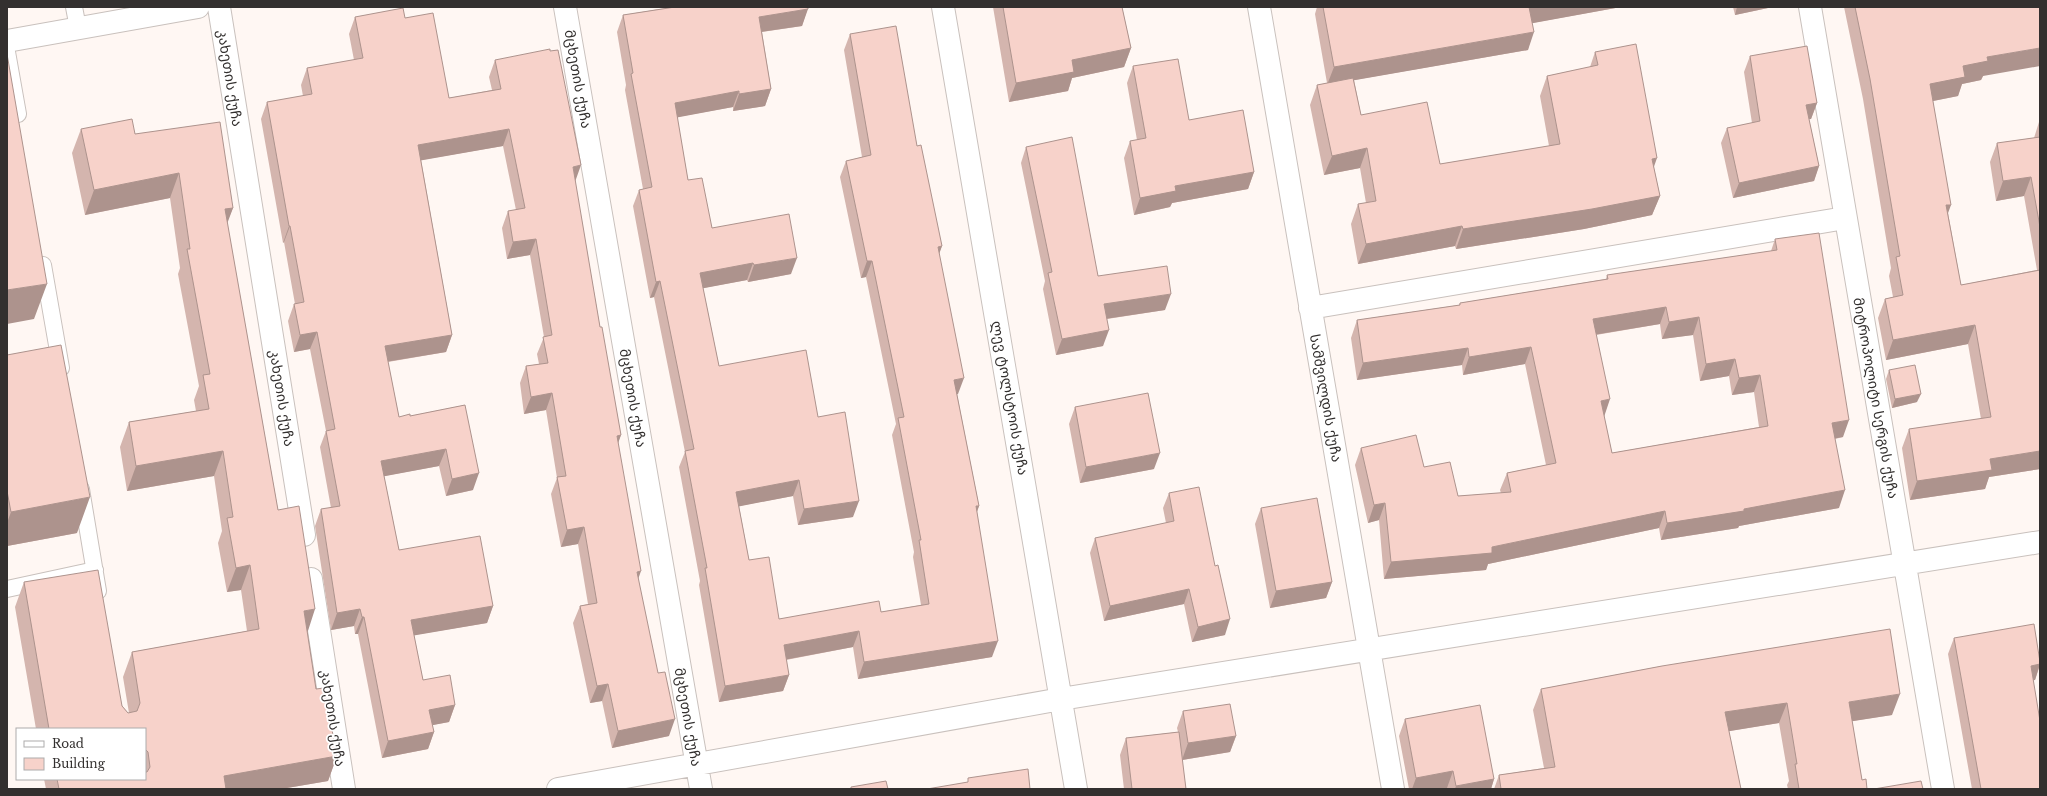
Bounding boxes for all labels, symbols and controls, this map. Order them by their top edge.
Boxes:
street label: კახეთის ქუჩა [213,28,247,128]
street label: მცხეთის ქუჩა [560,28,596,130]
street label: მიტროპოლიტი სერგის ქუჩა [1849,296,1903,500]
street label: ლევ ტოლსტოის ქუჩა [988,319,1032,477]
street label: სამშვილდის ქუჩა [1306,333,1346,463]
street label: მცხეთის ქუჩა [615,347,651,449]
street label: კახეთის ქუჩა [265,348,299,448]
street label: მცხეთის ქუჩა [670,666,706,768]
street label: კახეთის ქუჩა [316,668,350,768]
legend [16,728,146,780]
text: Road [52,736,84,751]
text: Building [52,756,106,771]

